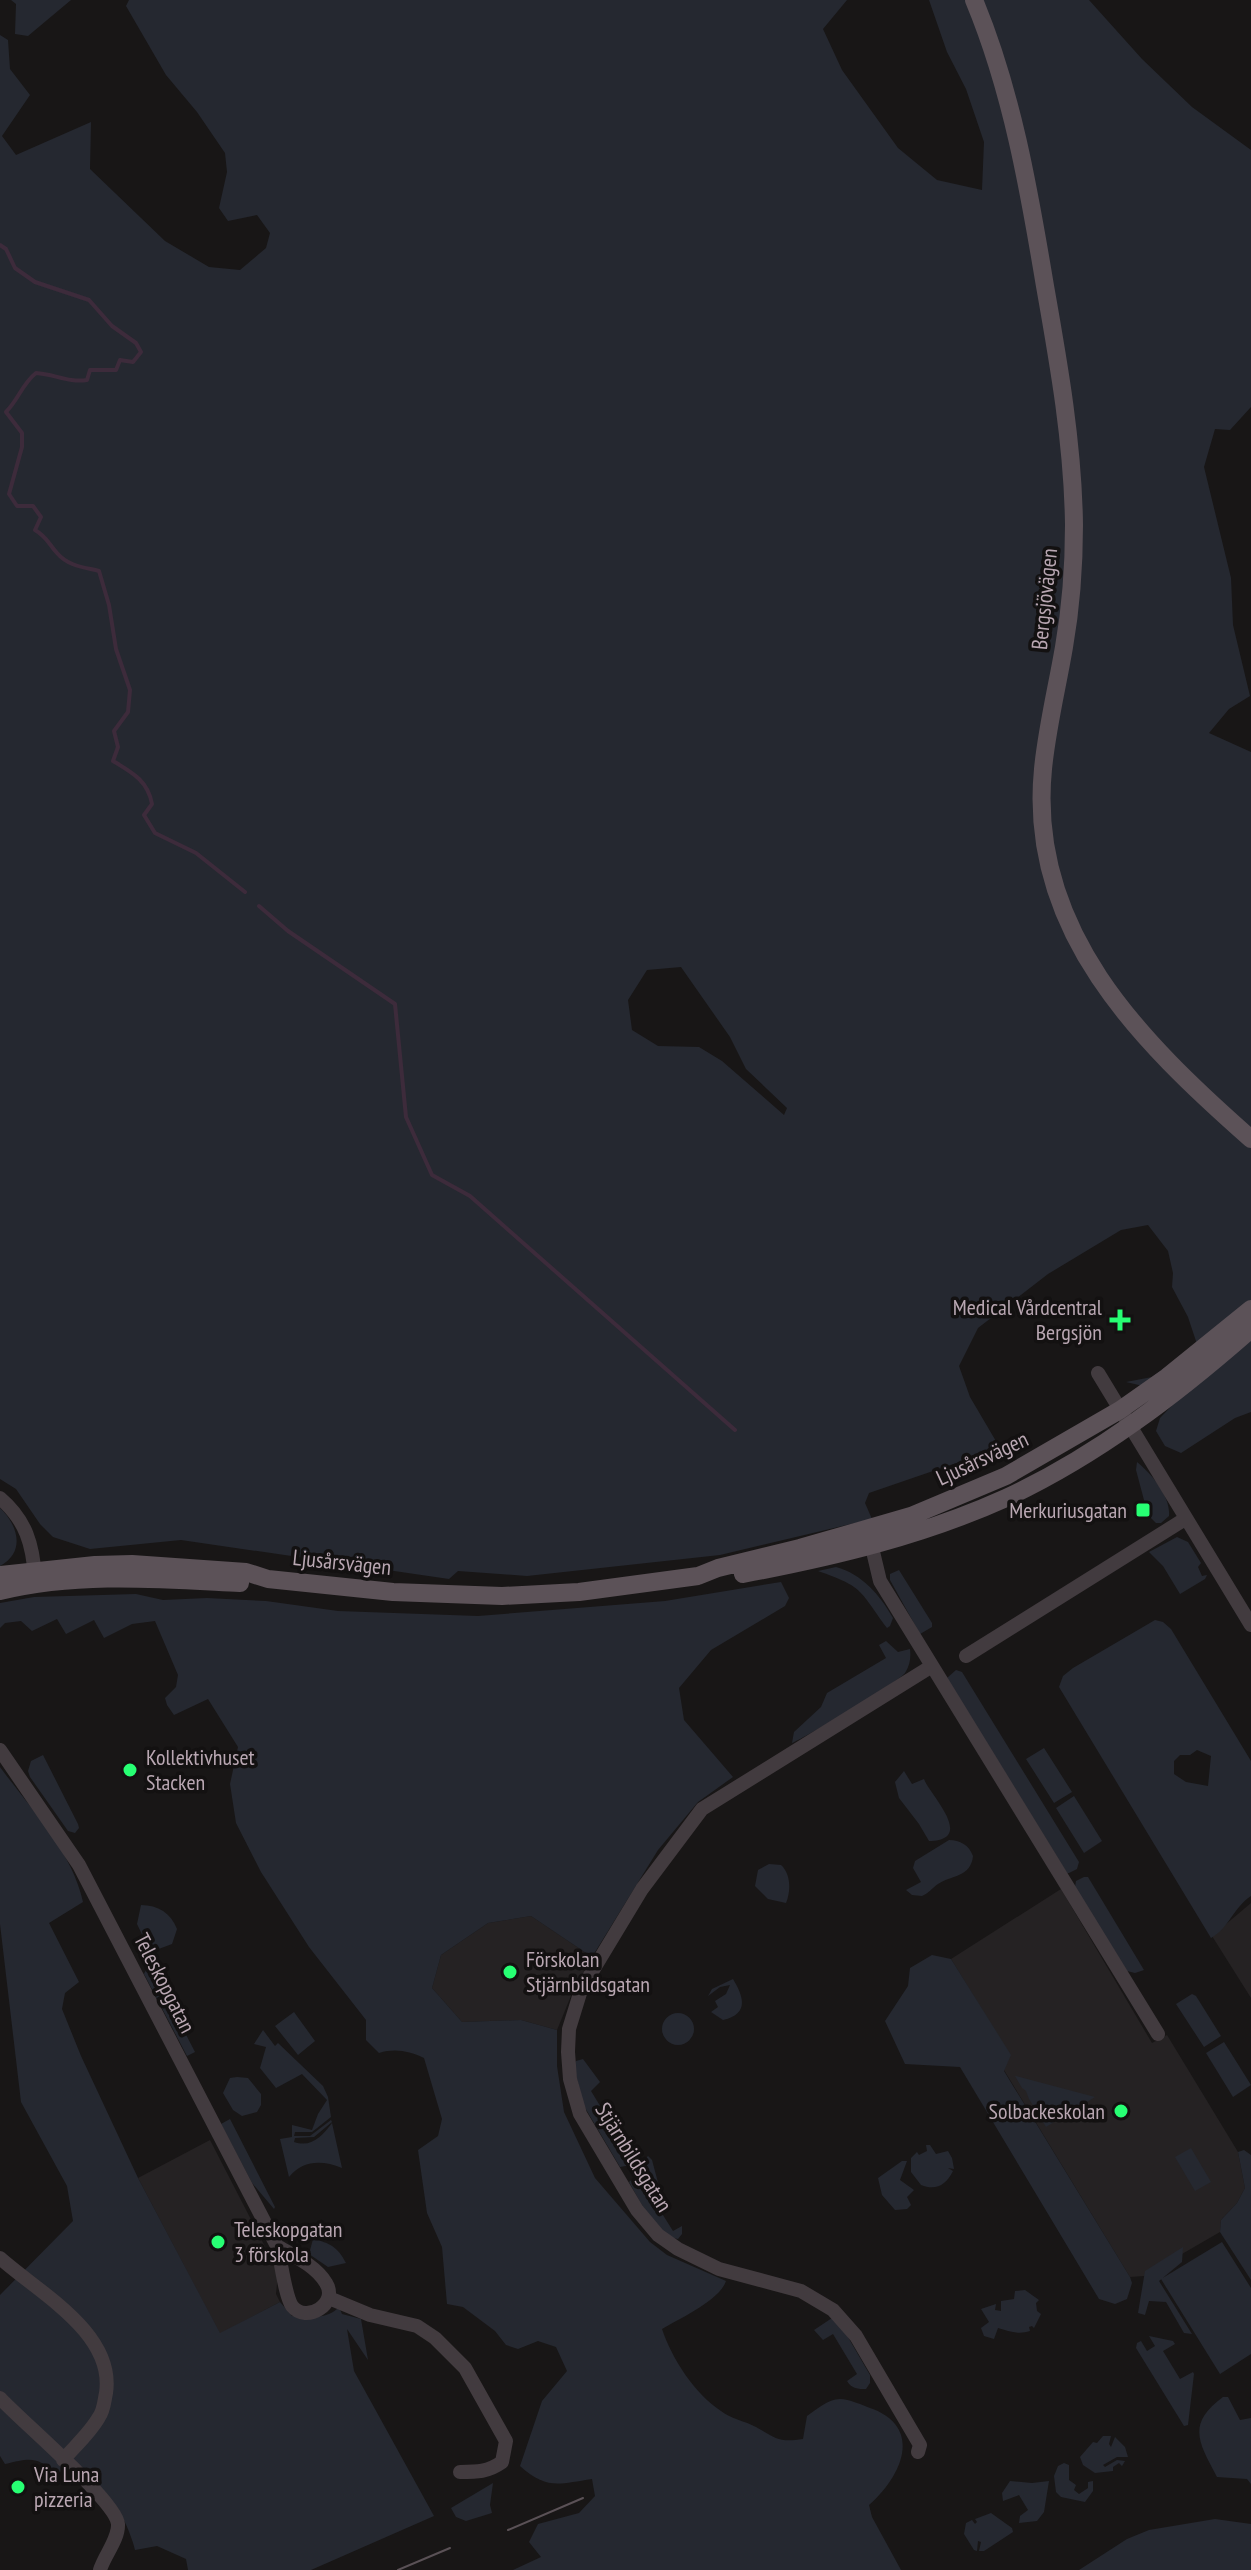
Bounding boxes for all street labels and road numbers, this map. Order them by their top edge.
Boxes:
street label: Bergsjövägen [1025,547,1063,651]
street label: Ljusårsvägen [931,1424,1033,1492]
street label: Ljusårsvägen [291,1543,393,1581]
street label: Teleskopgatan [128,1928,202,2038]
street label: Stjärnbildsgatan [589,2097,679,2217]

